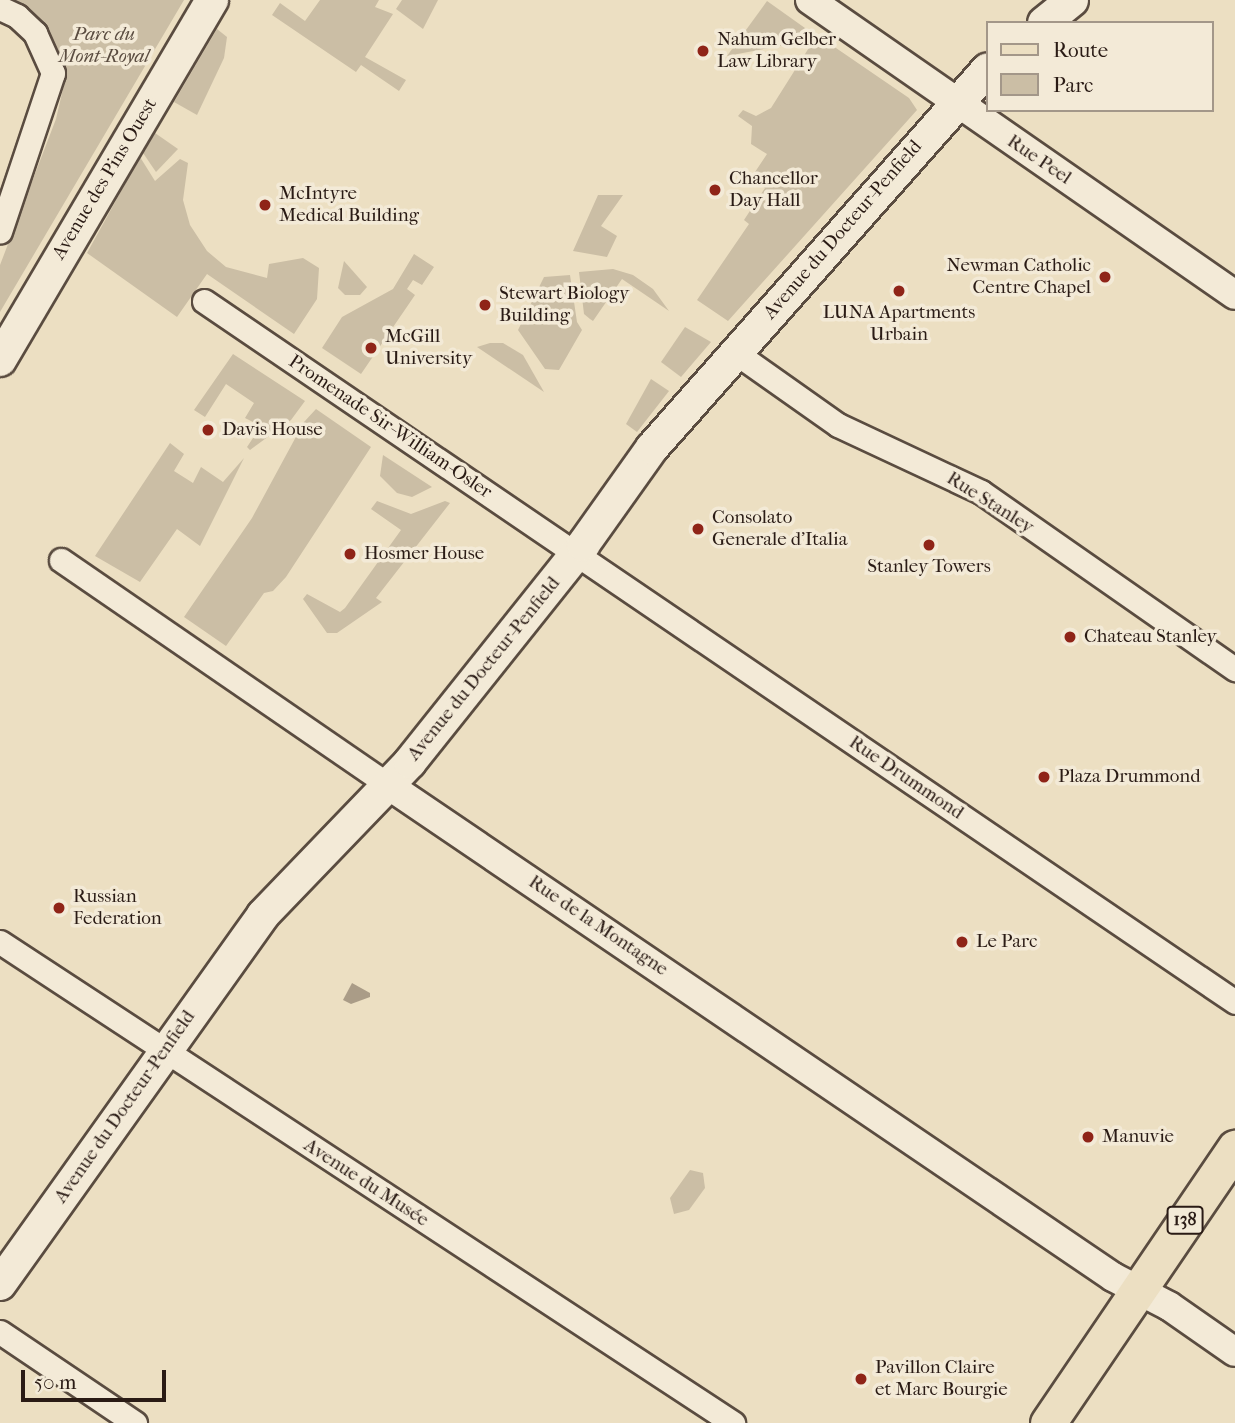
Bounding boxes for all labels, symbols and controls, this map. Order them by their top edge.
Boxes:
legend [986,21,1214,112]
park label: Parc du Mont-Royal [59,24,149,68]
place label: Nahum Gelber Law Library [717,29,836,73]
text: Route [1053,38,1108,62]
marker: Nahum Gelber Law Library [695,43,711,59]
text: Parc [1053,73,1093,97]
street label: Avenue des Pins Ouest [48,94,162,264]
street label: Rue Peel [1003,130,1075,190]
street label: Avenue du Docteur-Penfield [759,136,927,324]
place label: Chancellor Day Hall [729,168,818,212]
marker: Chancellor Day Hall [707,182,723,198]
place label: McIntyre Medical Building [279,183,419,227]
marker: McIntyre Medical Building [257,197,273,213]
place label: Newman Catholic Centre Chapel [946,255,1091,299]
marker: Newman Catholic Centre Chapel [1097,269,1113,285]
place label: Stewart Biology Building [499,283,629,327]
marker: LUNA Apartments Urbain [891,283,907,299]
marker: Stewart Biology Building [477,297,493,313]
place label: LUNA Apartments Urbain [823,302,975,346]
place label: McGill University [385,326,472,370]
marker: McGill University [363,340,379,356]
street label: Promenade Sir-William-Osler [284,350,496,504]
place label: Davis House [222,419,323,441]
marker: Davis House [200,422,216,438]
street label: Rue Stanley [942,467,1038,539]
place label: Consolato Generale d'Italia [712,507,847,551]
marker: Consolato Generale d'Italia [690,521,706,537]
marker: Stanley Towers [921,537,937,553]
place label: Hosmer House [364,543,484,565]
marker: Hosmer House [342,546,358,562]
place label: Stanley Towers [867,556,991,578]
street label: Avenue du Docteur-Penfield [403,573,565,765]
place label: Chateau Stanley [1084,626,1217,648]
marker: Chateau Stanley [1062,629,1078,645]
street label: Rue Drummond [844,731,968,825]
place label: Plaza Drummond [1058,766,1200,788]
marker: Plaza Drummond [1036,769,1052,785]
street label: Rue de la Montagne [524,871,672,981]
place label: Russian Federation [73,886,162,930]
marker: Russian Federation [51,900,67,916]
place label: Le Parc [976,931,1037,953]
marker: Le Parc [954,934,970,950]
street label: Avenue du Docteur-Penfield [50,1006,200,1208]
place label: Manuvie [1102,1126,1174,1148]
marker: Manuvie [1080,1129,1096,1145]
street label: Avenue du Musée [299,1134,433,1232]
road number: 138 [1166,1205,1204,1234]
scale bar [24,1356,170,1400]
place label: Pavillon Claire et Marc Bourgie [875,1357,1008,1401]
text: 50 m [34,1370,77,1394]
marker: Pavillon Claire et Marc Bourgie [853,1371,869,1387]

